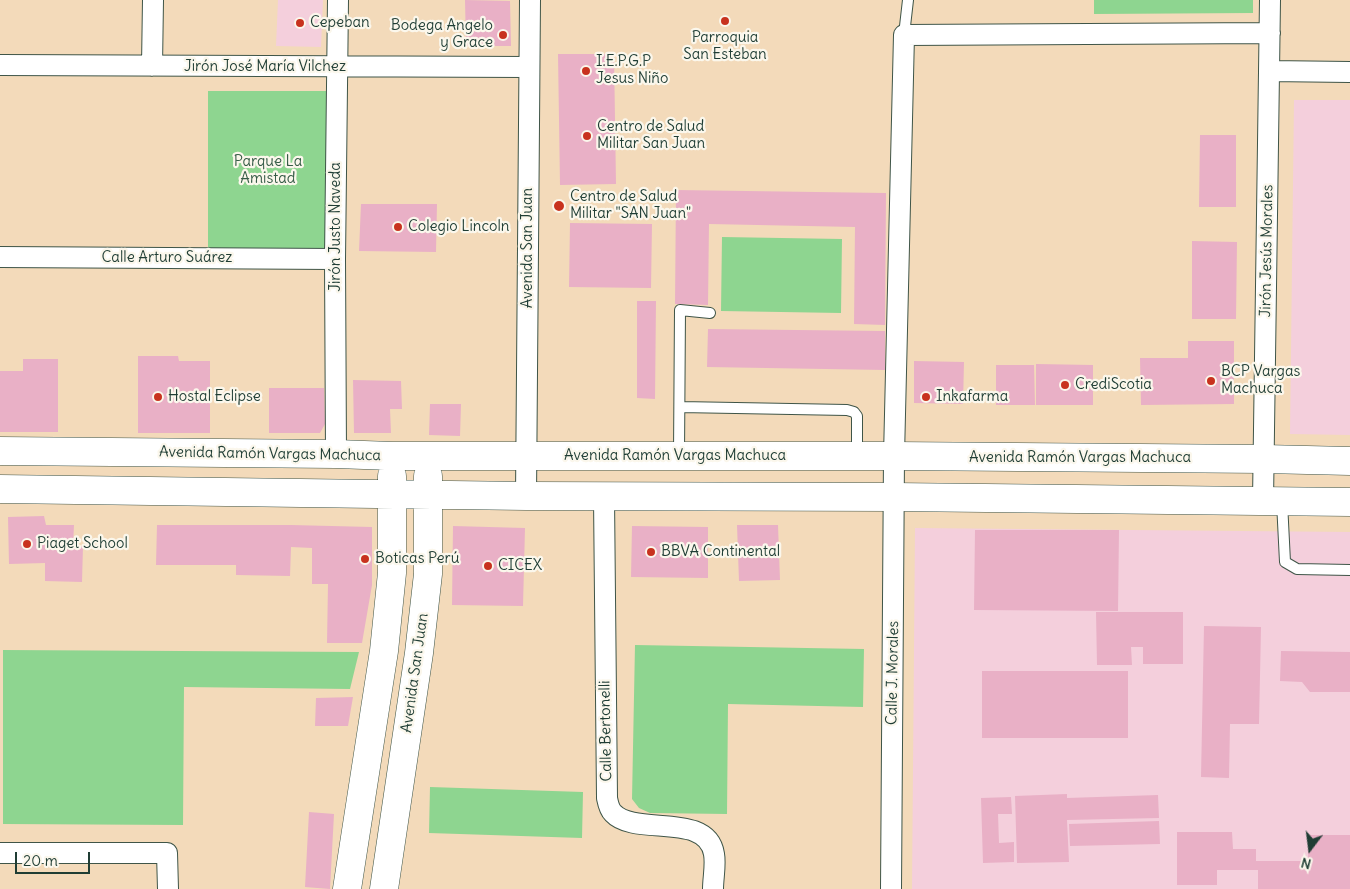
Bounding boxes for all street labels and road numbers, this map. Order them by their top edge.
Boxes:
street label: Jirón José María Vilchez [184,58,346,76]
street label: Jirón Justo Naveda [327,162,345,292]
street label: Jirón Jesús Morales [1257,184,1277,318]
street label: Avenida San Juan [519,188,537,308]
street label: Calle Arturo Suárez [102,249,232,267]
street label: Avenida Ramón Vargas Machuca [159,443,381,465]
street label: Avenida Ramón Vargas Machuca [564,447,786,465]
street label: Avenida Ramón Vargas Machuca [969,449,1191,467]
street label: Avenida San Juan [398,612,432,734]
street label: Calle J. Morales [883,621,903,725]
street label: Calle Bertonelli [596,680,616,782]

